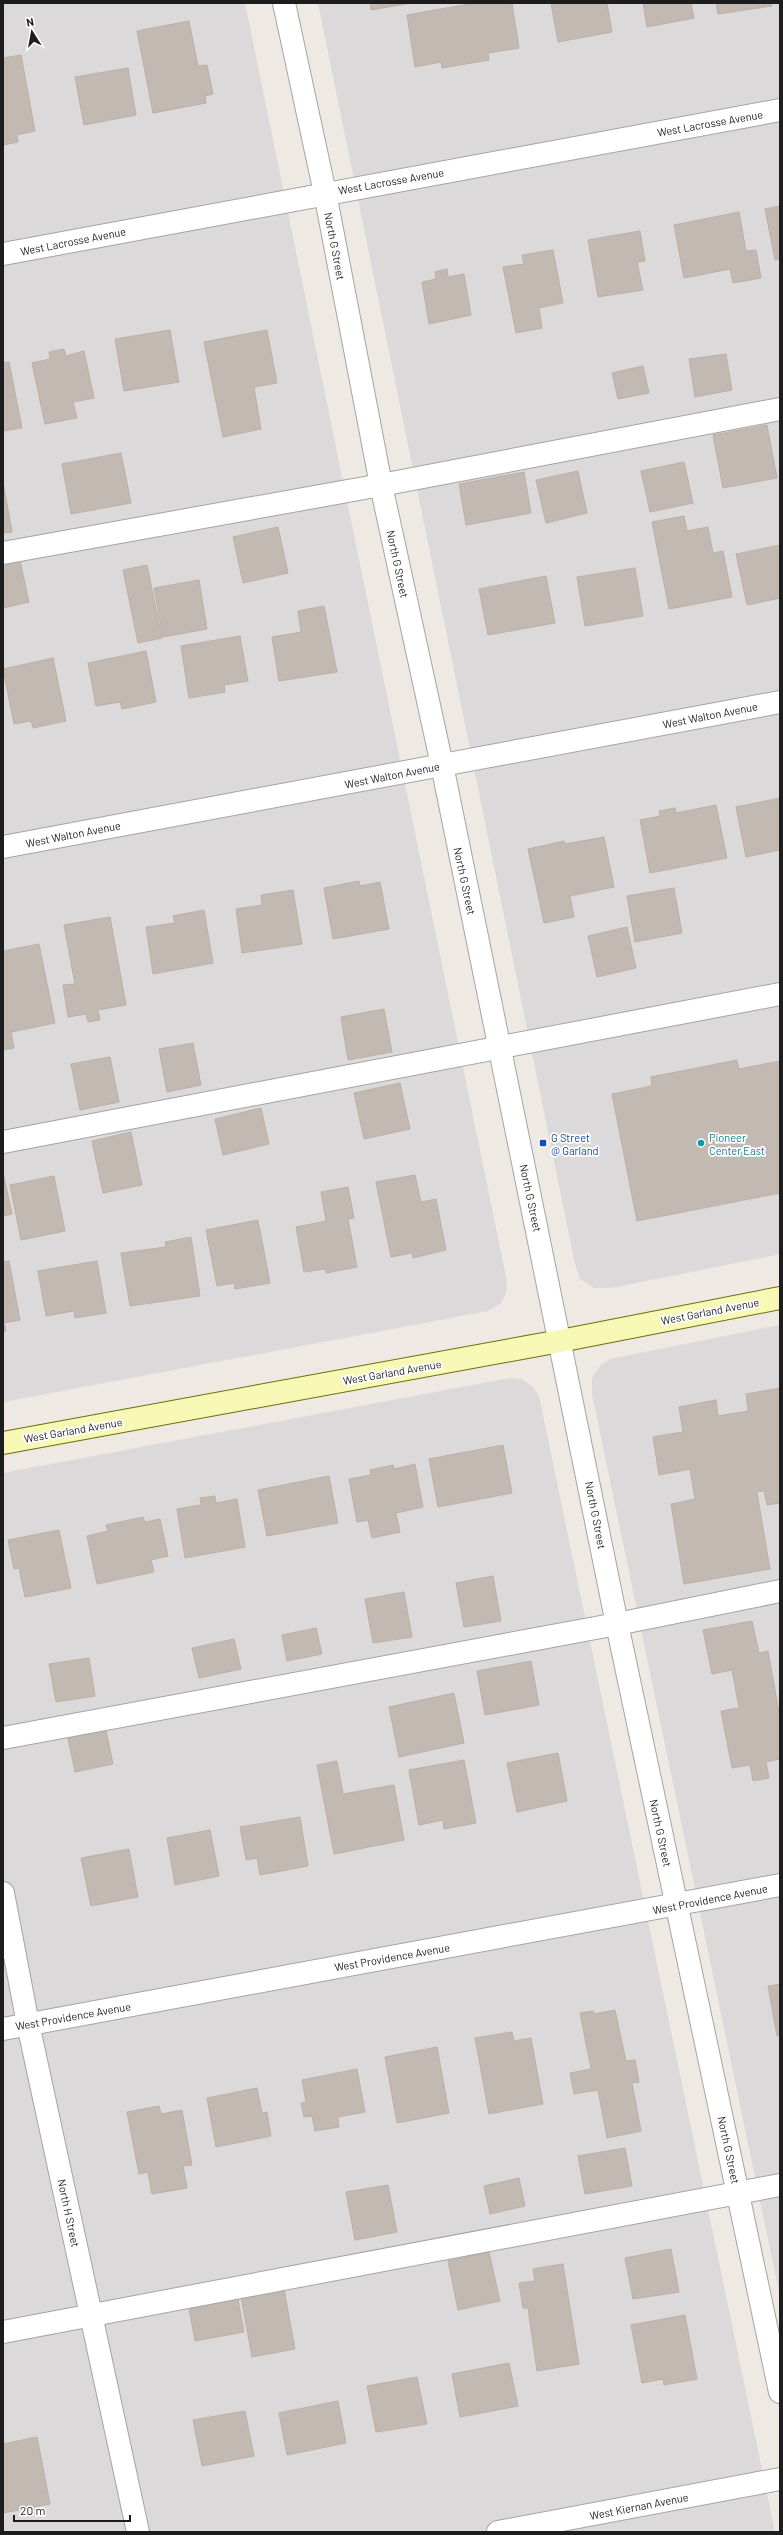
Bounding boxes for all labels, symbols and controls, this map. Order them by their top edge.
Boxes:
north arrow [12,12,52,52]
text: N [25,15,35,29]
street label: West Lacrosse Avenue [656,107,764,139]
street label: West Lacrosse Avenue [337,165,445,197]
street label: North G Street [322,211,348,281]
street label: West Lacrosse Avenue [19,224,127,258]
street label: North G Street [384,529,412,599]
street label: West Walton Avenue [661,699,759,731]
street label: West Walton Avenue [343,759,441,791]
street label: West Walton Avenue [24,818,122,850]
street label: North G Street [451,846,479,916]
place label: G Street @ Garland [551,1131,599,1157]
place label: Pioneer Center East [709,1131,765,1157]
marker: G Street @ Garland [538,1138,548,1148]
marker: Pioneer Center East [696,1138,706,1148]
street label: North G Street [517,1163,545,1233]
street label: West Garland Avenue [660,1295,760,1327]
street label: West Garland Avenue [342,1357,442,1387]
street label: West Garland Avenue [23,1415,123,1445]
street label: North G Street [583,1480,609,1550]
street label: North G Street [647,1798,675,1868]
street label: West Providence Avenue [651,1881,769,1917]
street label: West Providence Avenue [333,1940,451,1974]
street label: West Providence Avenue [14,1999,132,2033]
street label: North G Street [715,2115,743,2185]
street label: North H Street [55,2178,83,2248]
street label: West Kiernan Avenue [588,2490,690,2522]
scale bar [14,2497,130,2523]
text: 20 m [20,2503,46,2517]

